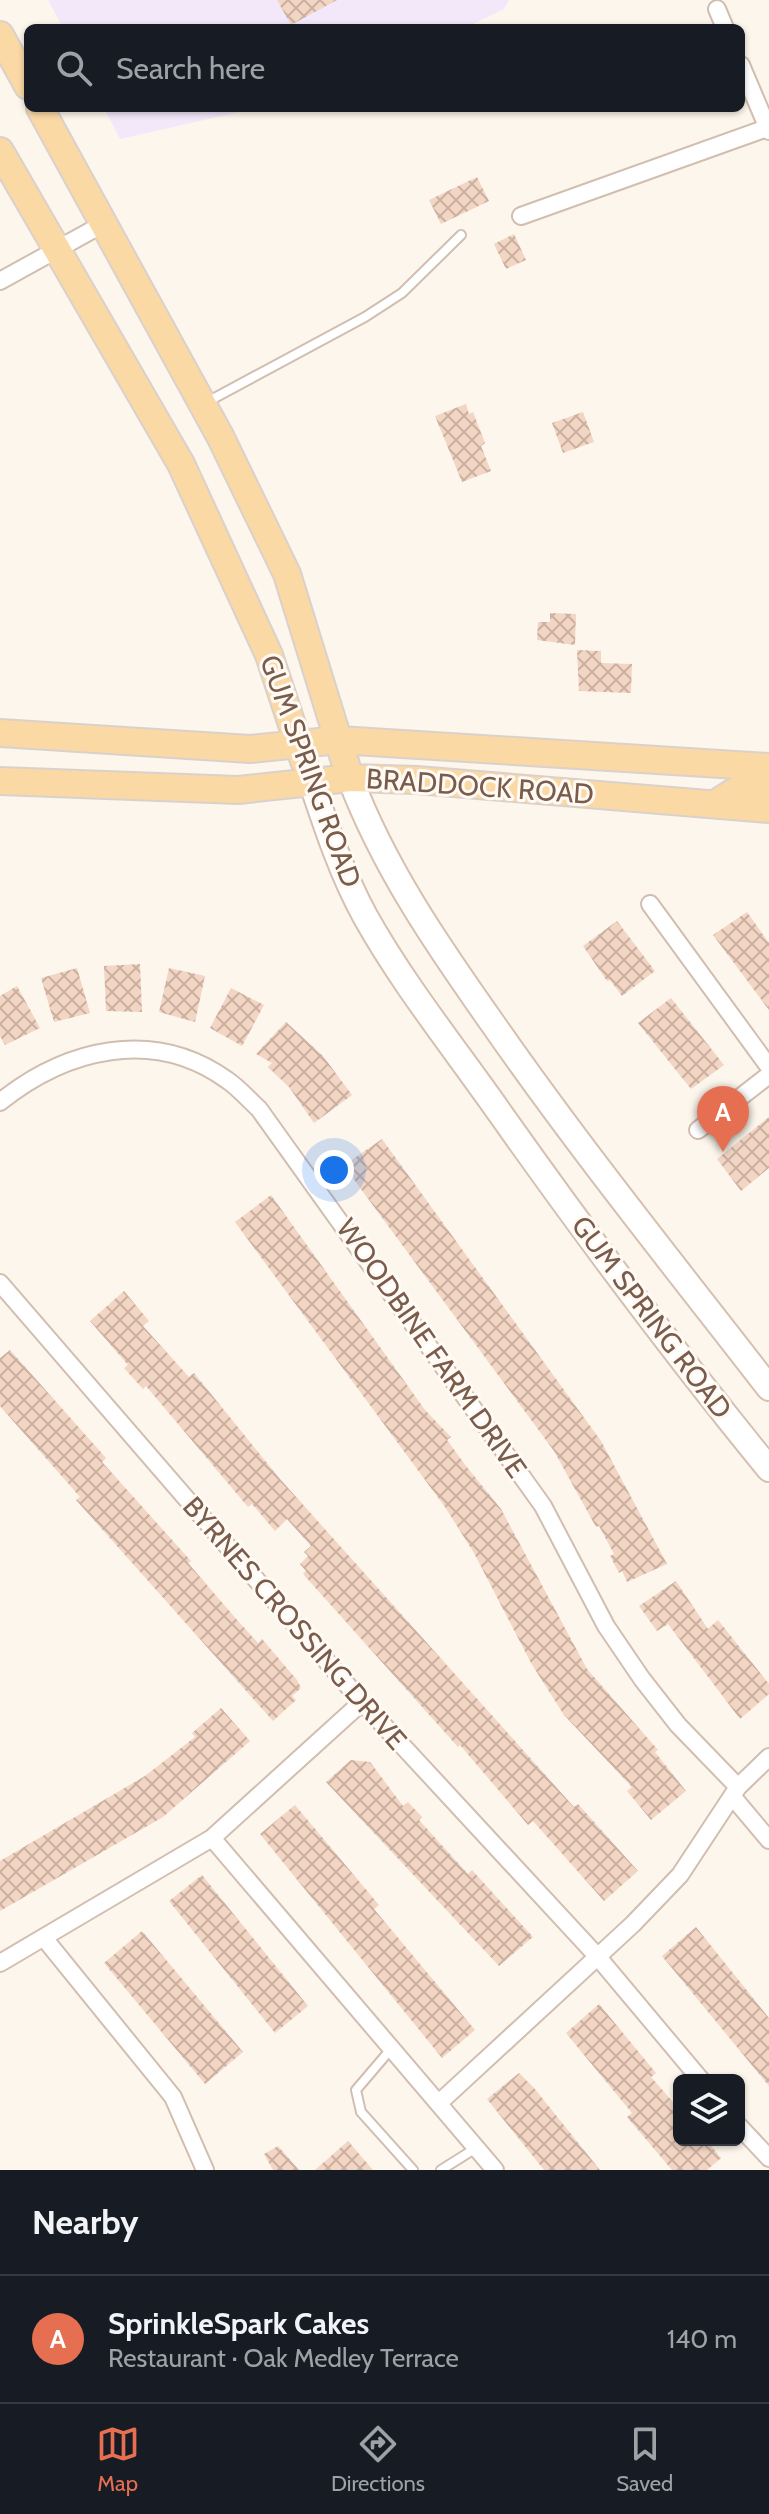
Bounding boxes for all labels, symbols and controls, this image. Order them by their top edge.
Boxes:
search box [24,24,745,112]
icon: search [52,46,96,90]
text: Search here [116,50,265,87]
street label: GUM SPRING ROAD [253,650,369,892]
street label: BRADDOCK ROAD [365,761,595,811]
pin: A [697,1086,749,1152]
your location [314,1150,354,1190]
street label: GUM SPRING ROAD [565,1209,739,1425]
street label: WOODBINE FARM DRIVE [330,1212,534,1484]
street label: BYRNES CROSSING DRIVE [176,1490,414,1756]
map controls [673,2074,745,2146]
button: layers [673,2074,745,2146]
text: Nearby [32,2201,139,2243]
text: SprinkleSpark Cakes [108,2305,369,2342]
text: A [50,2323,66,2355]
text: 140 m [667,2323,737,2355]
text: Restaurant · Oak Medley Terrace [108,2342,459,2374]
tab: Map [96,2422,140,2497]
tab: Directions [331,2422,425,2497]
tab: Saved [616,2422,673,2497]

